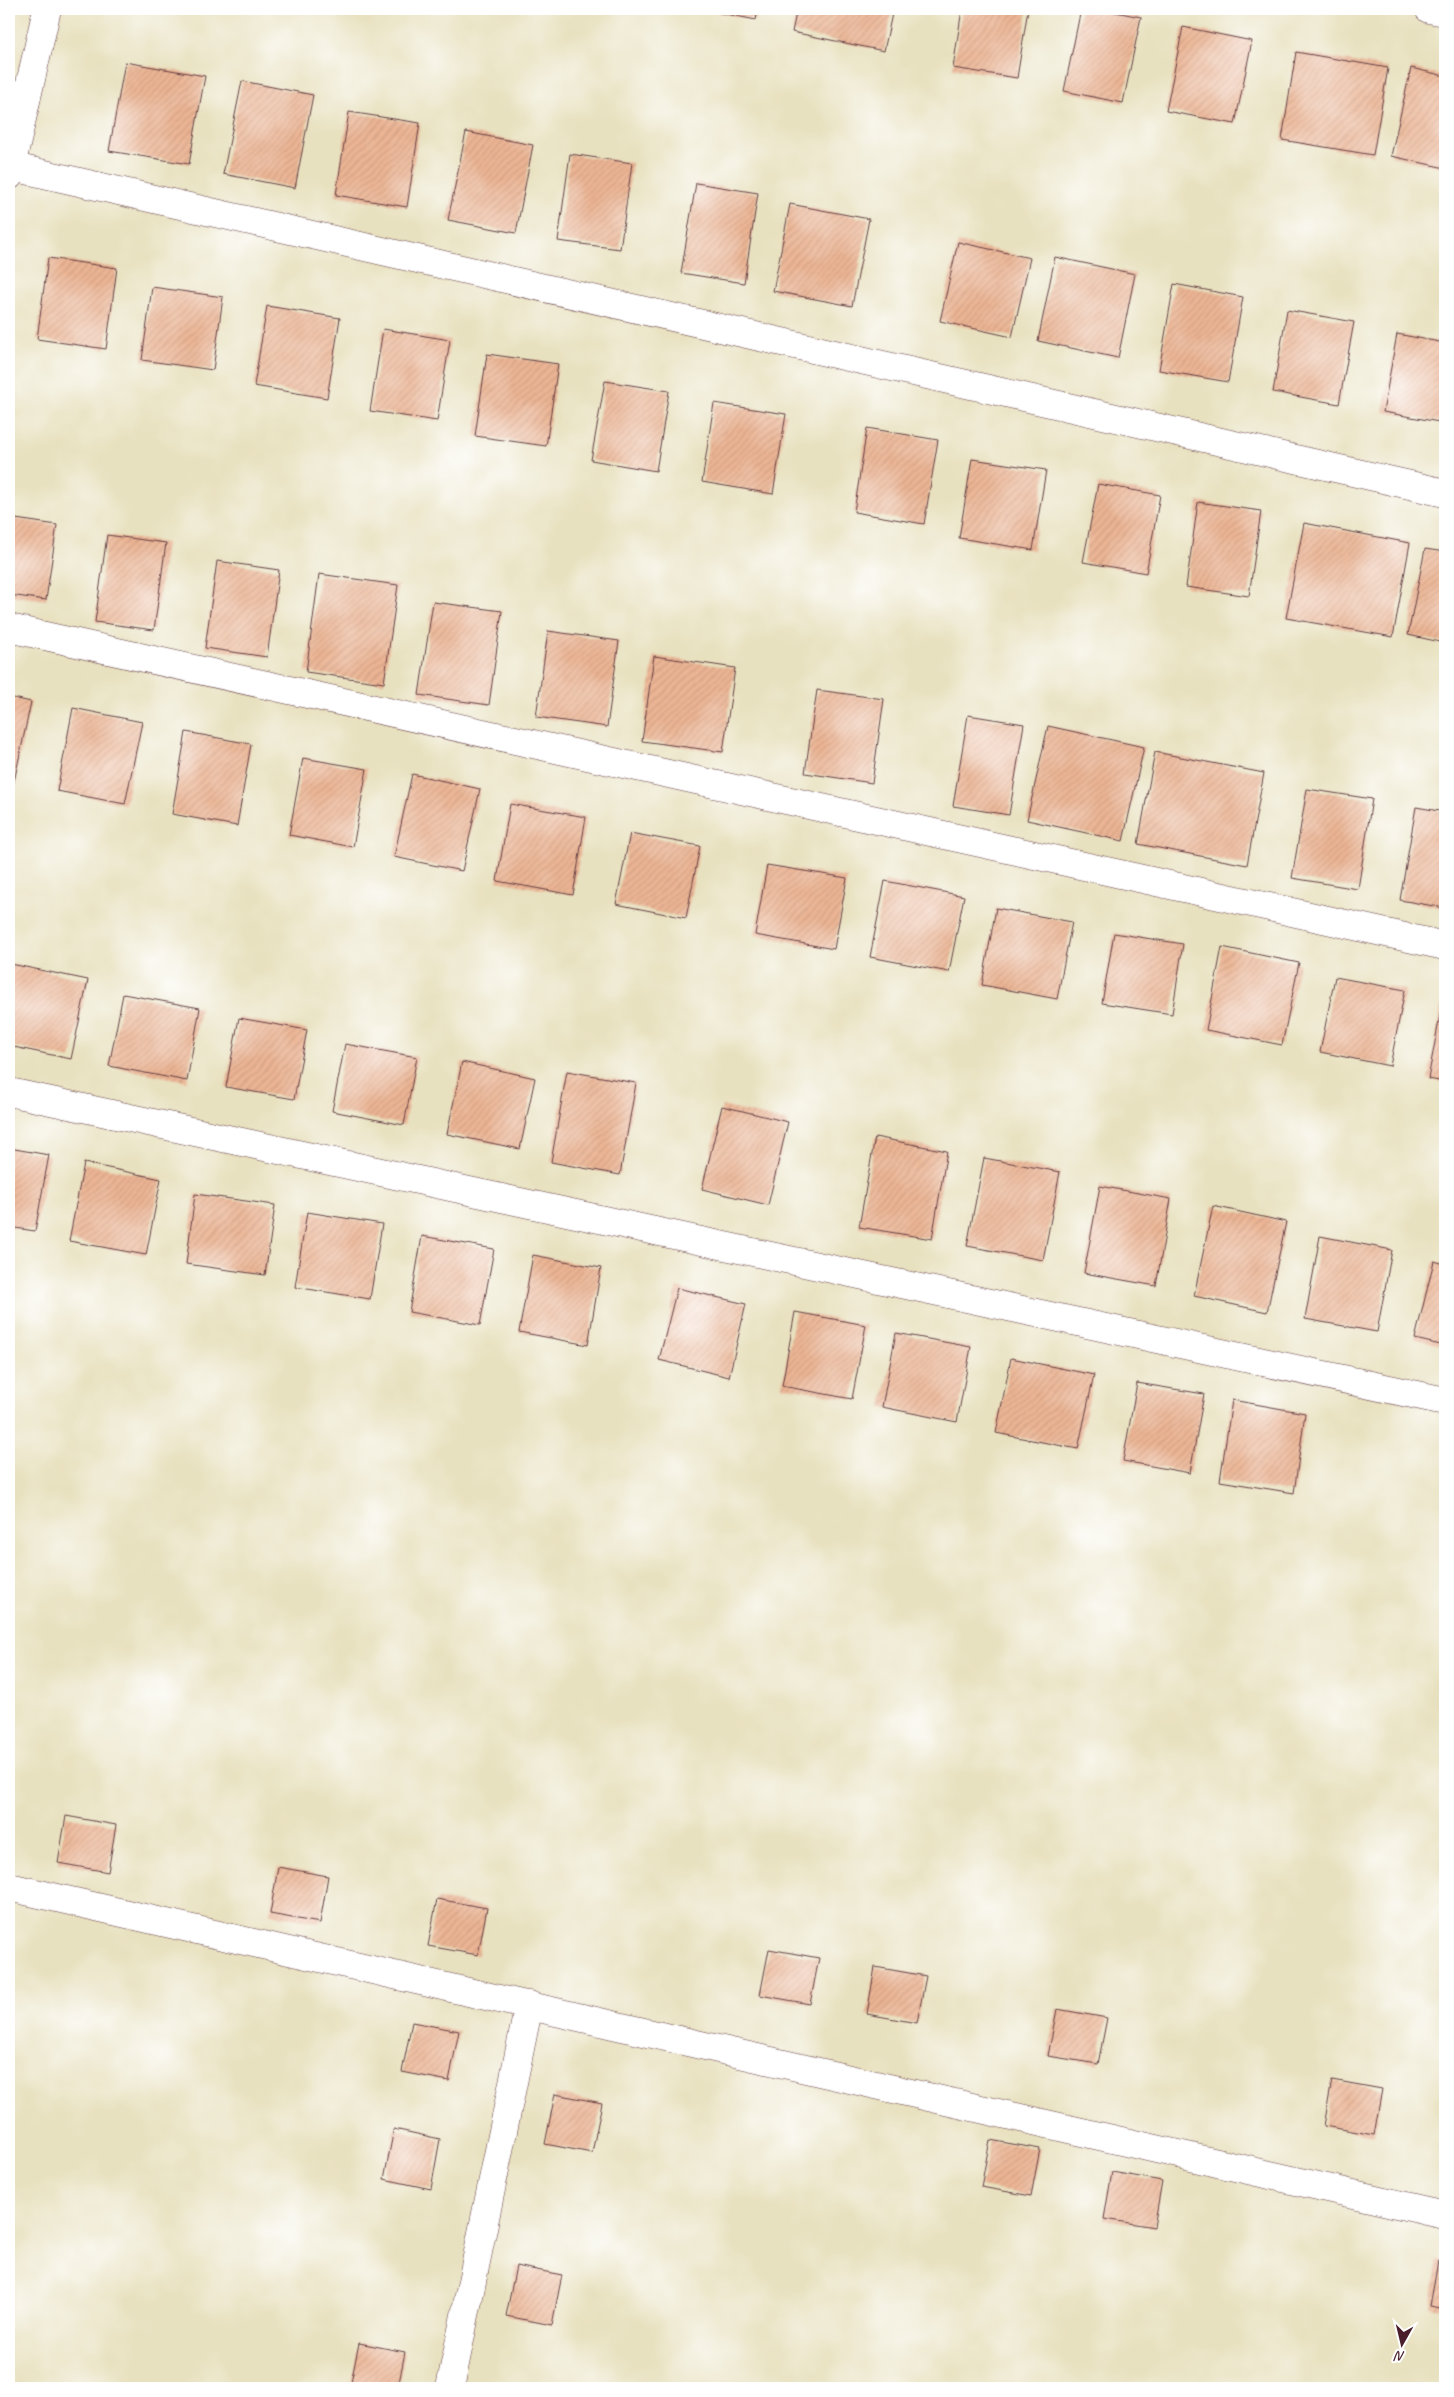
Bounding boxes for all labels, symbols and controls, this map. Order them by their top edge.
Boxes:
north arrow [1376,2320,1426,2370]
text: N [1392,2347,1406,2365]

